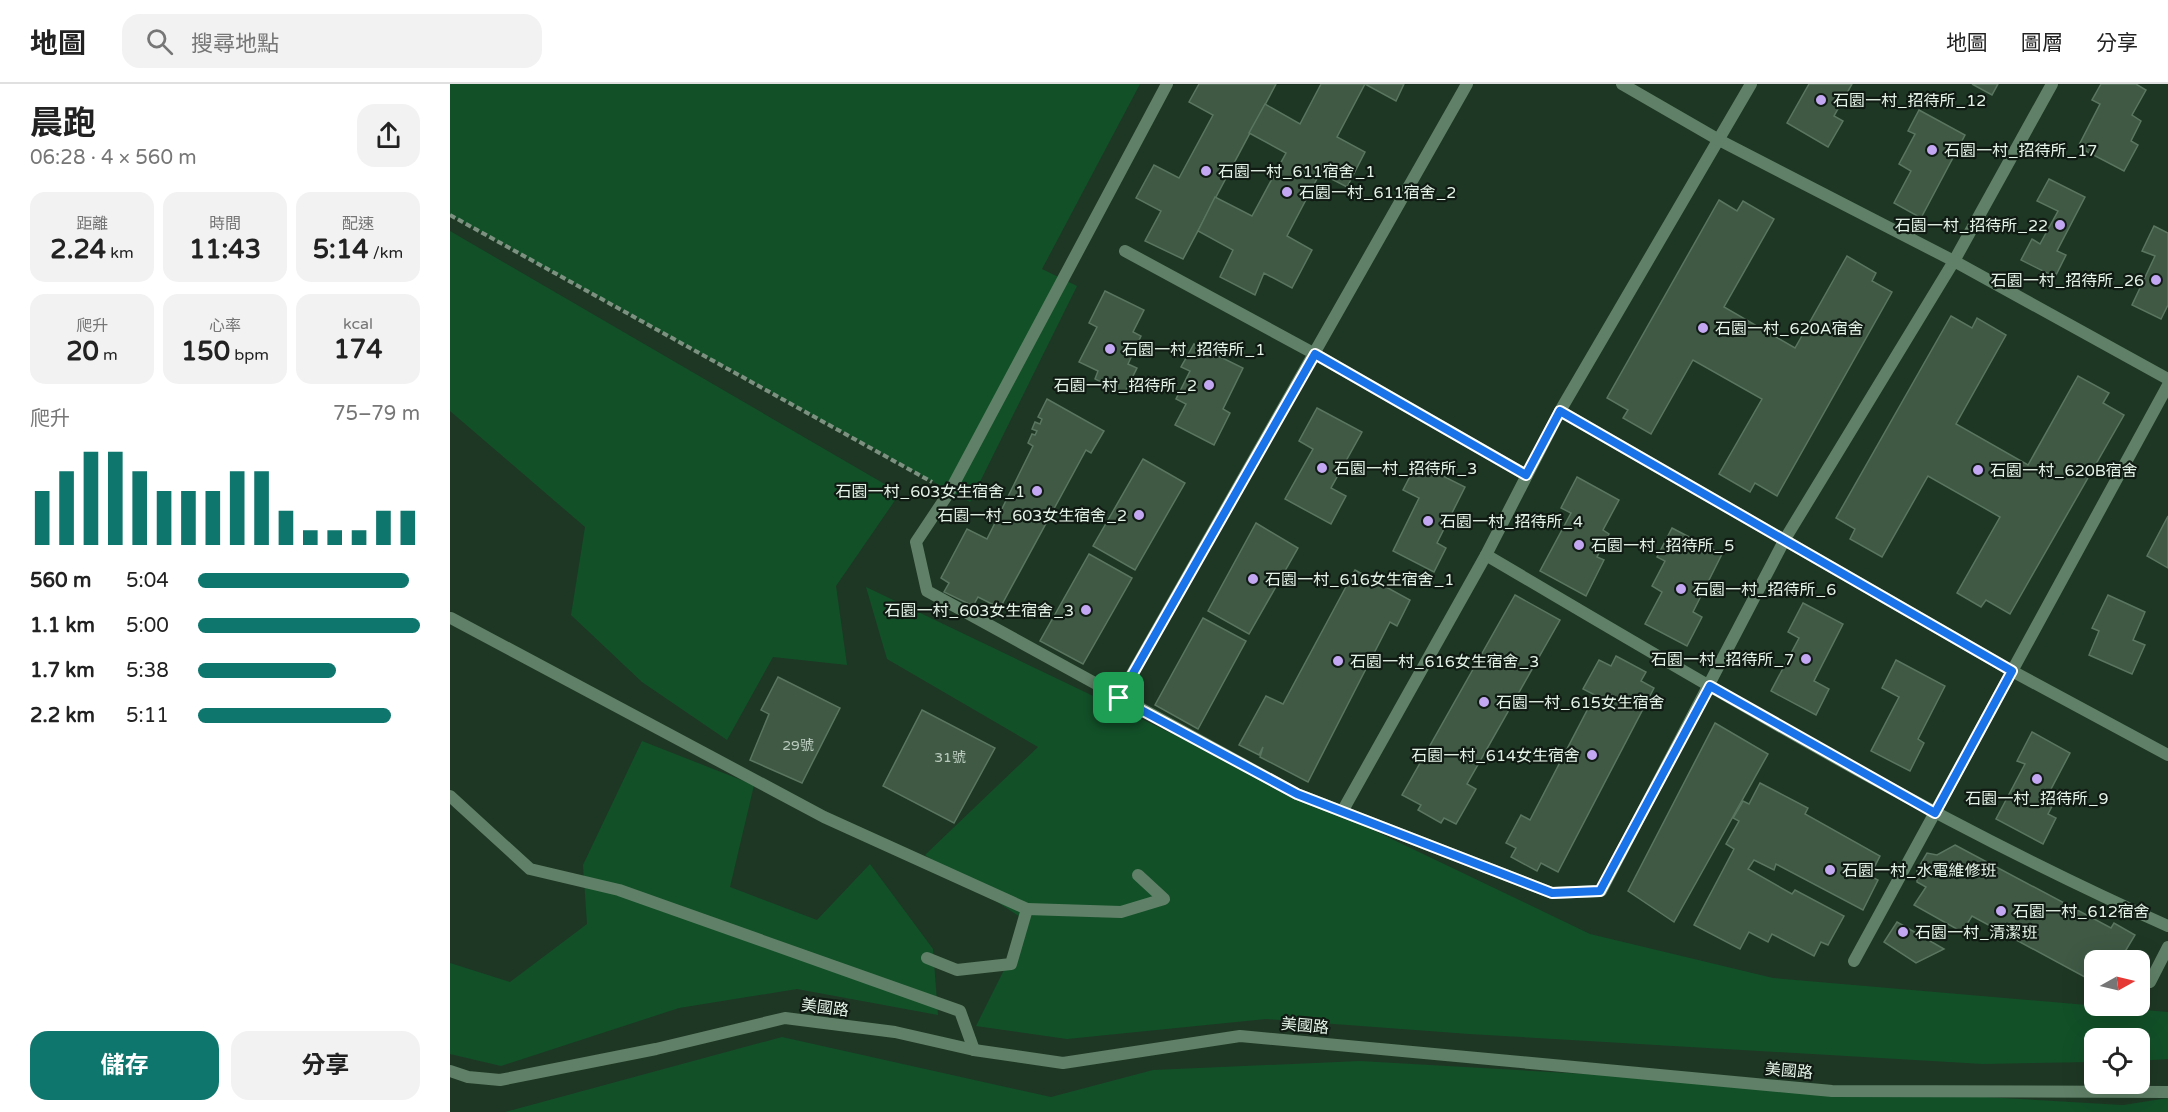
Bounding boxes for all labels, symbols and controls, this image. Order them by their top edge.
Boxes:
search box [122,14,542,68]
icon: search [143,25,176,58]
text: 地圖 [30,27,86,61]
text: 搜尋地點 [191,31,279,57]
text: 地圖 [1946,31,1988,56]
text: 圖層 [2021,31,2063,56]
text: 分享 [2096,31,2138,56]
place label: 石園一村_招待所_12 [1833,91,1986,111]
marker: 石園一村_招待所_12 [1814,93,1828,107]
text: 晨跑 [30,104,96,143]
button: share [357,104,420,167]
place label: 石園一村_招待所_17 [1944,141,2097,161]
marker: 石園一村_招待所_17 [1925,143,1939,157]
text: 06:28 · 4 × 560 m [30,146,197,170]
place label: 石園一村_611宿舍_1 [1218,162,1375,182]
marker: 石園一村_611宿舍_1 [1199,164,1213,178]
place label: 石園一村_611宿舍_2 [1299,183,1456,203]
marker: 石園一村_611宿舍_2 [1280,185,1294,199]
text: 距離 [76,214,108,234]
text: 時間 [209,214,241,234]
text: 配速 [342,214,374,234]
place label: 石園一村_招待所_22 [1895,216,2048,236]
marker: 石園一村_招待所_22 [2053,218,2067,232]
text: 2.24 [50,234,106,265]
text: 11:43 [189,234,261,265]
text: 5:14 [313,234,369,265]
text: km [106,243,134,263]
text: /km [369,243,403,263]
place label: 石園一村_招待所_26 [1991,271,2144,291]
marker: 石園一村_招待所_26 [2149,273,2163,287]
text: kcal [343,314,373,334]
text: 爬升 [76,316,108,336]
text: 心率 [209,316,241,336]
place label: 石園一村_620A宿舍 [1715,319,1864,339]
marker: 石園一村_620A宿舍 [1696,321,1710,335]
text: 174 [334,334,382,365]
text: 20 [66,336,99,367]
text: 150 [181,336,230,367]
place label: 石園一村_招待所_1 [1122,340,1265,360]
marker: 石園一村_招待所_1 [1103,342,1117,356]
text: m [99,345,118,365]
text: bpm [230,345,269,365]
place label: 石園一村_招待所_2 [1054,376,1197,396]
marker: 石園一村_招待所_2 [1202,378,1216,392]
text: 75–79 m [333,402,420,426]
text: 爬升 [30,407,70,431]
place label: 石園一村_招待所_3 [1334,459,1477,479]
marker: 石園一村_招待所_3 [1315,461,1329,475]
place label: 石園一村_620B宿舍 [1990,461,2138,481]
marker: 石園一村_620B宿舍 [1971,463,1985,477]
place label: 石園一村_603女生宿舍_1 [836,482,1025,502]
marker: 石園一村_603女生宿舍_1 [1030,484,1044,498]
place label: 石園一村_603女生宿舍_2 [938,506,1127,526]
marker: 石園一村_603女生宿舍_2 [1132,508,1146,522]
place label: 石園一村_招待所_4 [1440,512,1583,532]
marker: 石園一村_招待所_4 [1421,514,1435,528]
place label: 石園一村_招待所_5 [1591,536,1734,556]
marker: 石園一村_招待所_5 [1572,538,1586,552]
text: 560 m [30,569,91,593]
text: 5:04 [126,569,169,593]
place label: 石園一村_616女生宿舍_1 [1265,570,1454,590]
marker: 石園一村_616女生宿舍_1 [1246,572,1260,586]
place label: 石園一村_招待所_6 [1693,580,1836,600]
marker: 石園一村_招待所_6 [1674,582,1688,596]
place label: 石園一村_603女生宿舍_3 [885,601,1074,621]
marker: 石園一村_603女生宿舍_3 [1079,603,1093,617]
text: 1.1 km [30,614,95,638]
text: 5:00 [126,614,169,638]
place label: 石園一村_招待所_7 [1651,650,1794,670]
place label: 石園一村_616女生宿舍_3 [1350,652,1539,672]
marker: 石園一村_招待所_7 [1799,652,1813,666]
marker: 石園一村_616女生宿舍_3 [1331,654,1345,668]
text: 1.7 km [30,659,95,683]
text: 5:38 [126,659,169,683]
pin [1093,672,1144,723]
icon: arrive [1102,681,1135,714]
place label: 石園一村_615女生宿舍 [1496,693,1665,713]
marker: 石園一村_615女生宿舍 [1477,695,1491,709]
text: 2.2 km [30,704,95,728]
text: 5:11 [126,704,169,728]
house number: 29號 [782,737,814,754]
place label: 石園一村_614女生宿舍 [1411,746,1580,766]
marker: 石園一村_614女生宿舍 [1585,748,1599,762]
house number: 31號 [934,749,966,766]
marker: 石園一村_招待所_9 [2030,772,2044,786]
place label: 石園一村_招待所_9 [1965,789,2109,809]
place label: 石園一村_水電維修班 [1842,861,1997,881]
marker: 石園一村_水電維修班 [1823,863,1837,877]
place label: 石園一村_612宿舍 [2013,902,2150,922]
marker: 石園一村_612宿舍 [1994,904,2008,918]
place label: 石園一村_清潔班 [1915,923,2038,943]
marker: 石園一村_清潔班 [1896,925,1910,939]
north arrow [2084,950,2150,1016]
map controls [2084,950,2150,1094]
street label: 美國路 [800,995,850,1021]
street label: 美國路 [1280,1014,1330,1038]
button: locate [2084,1028,2150,1094]
button: 儲存 [30,1031,219,1100]
button: 分享 [231,1031,420,1100]
street label: 美國路 [1764,1059,1814,1083]

